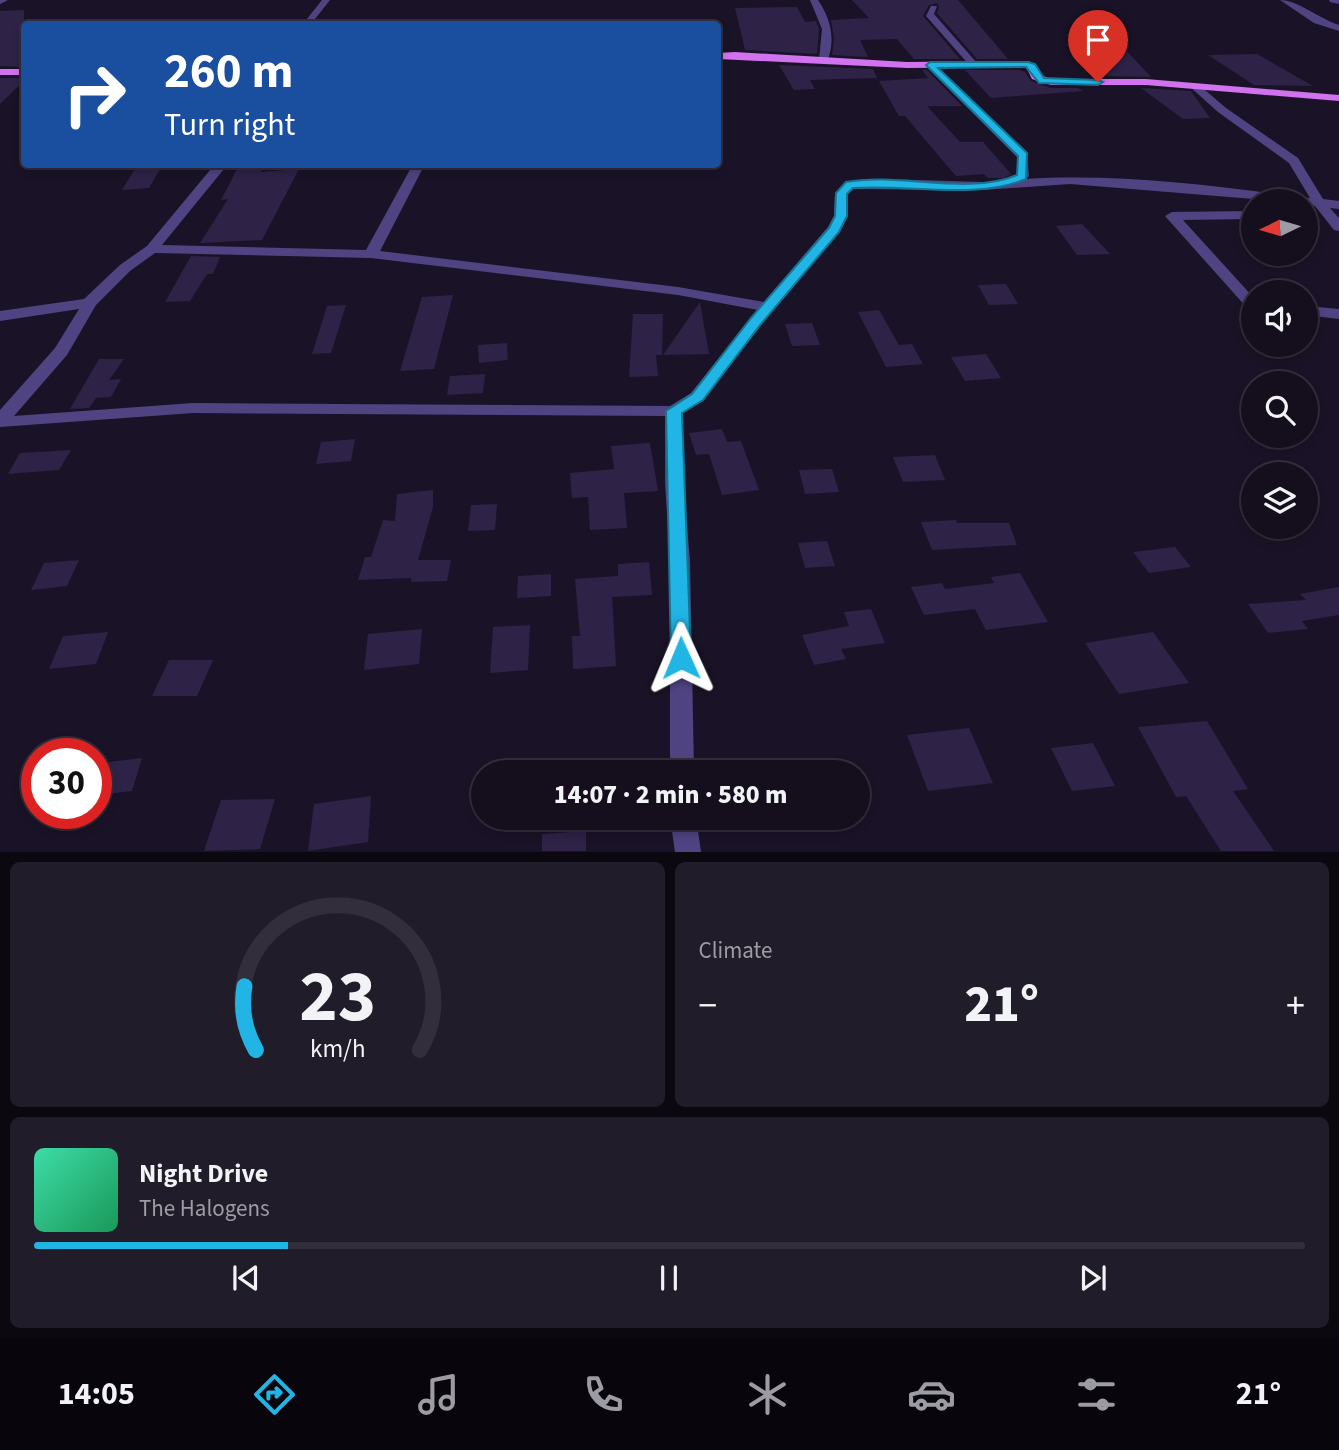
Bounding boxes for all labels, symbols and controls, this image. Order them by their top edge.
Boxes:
pin [1068,10,1128,82]
icon: arrive [1079,21,1117,59]
text: 260 m [164,37,293,107]
icon: right [49,49,140,140]
text: Turn right [164,102,295,148]
north arrow [1241,189,1318,266]
map controls [1241,189,1318,539]
button: sound [1241,280,1318,357]
button: search [1241,371,1318,448]
button: layers [1241,462,1318,539]
position arrow [644,621,718,695]
speed limit sign: 30 [21,738,112,829]
text: 14:07 · 2 min · 580 m [554,776,787,813]
text: Climate [699,934,772,967]
text: 23 [299,946,376,1050]
text: 21° [964,968,1039,1042]
text: − [699,979,717,1033]
text: + [1286,979,1305,1033]
text: km/h [310,1031,365,1067]
text: Night Drive [139,1155,268,1192]
text: The Halogens [139,1192,270,1225]
icon: previous [227,1259,265,1297]
icon: pause [650,1259,688,1297]
icon: next [1074,1259,1112,1297]
icon: directions [250,1370,299,1419]
icon: music [414,1370,463,1419]
icon: phone [579,1370,628,1419]
icon: climate [743,1370,792,1419]
icon: car [907,1370,956,1419]
icon: filters [1072,1370,1121,1419]
text: 14:05 [58,1371,135,1417]
text: 21° [1236,1371,1281,1417]

